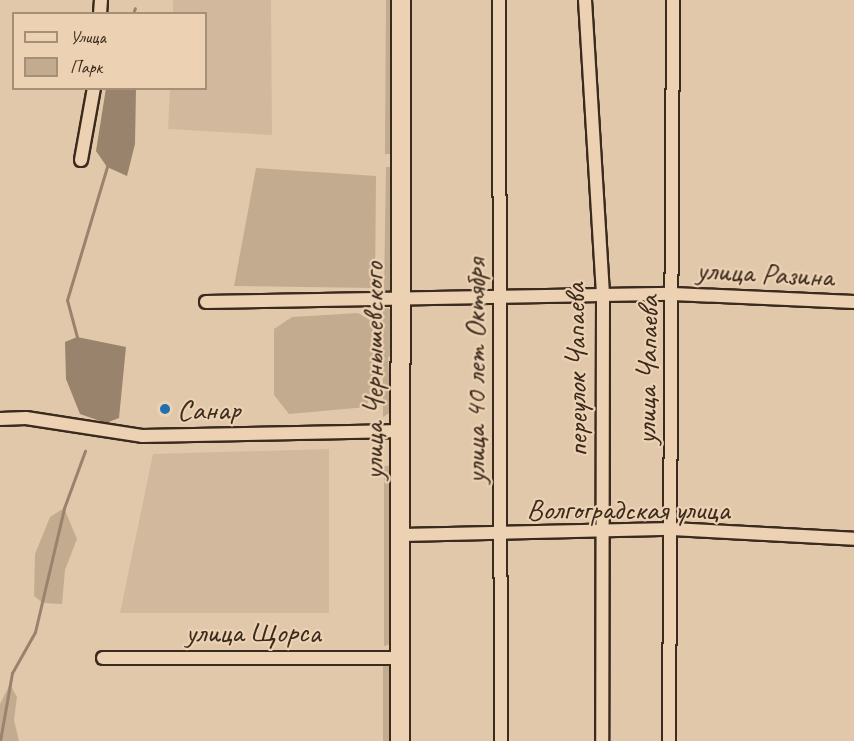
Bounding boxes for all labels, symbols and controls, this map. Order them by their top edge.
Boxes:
legend [12,12,207,90]
text: Улица [70,26,106,48]
text: Парк [70,56,102,78]
street label: улица Разина [696,251,834,295]
street label: улица 40 лет Октября [457,256,493,486]
street label: улица Чернышевского [355,262,391,480]
street label: переулок Чапаева [556,282,596,458]
street label: улица Чапаева [628,295,666,445]
place label: Санар [177,391,240,427]
marker: Санар [158,402,172,416]
street label: Волгоградская улица [525,491,731,527]
street label: улица Щорса [186,614,320,650]

